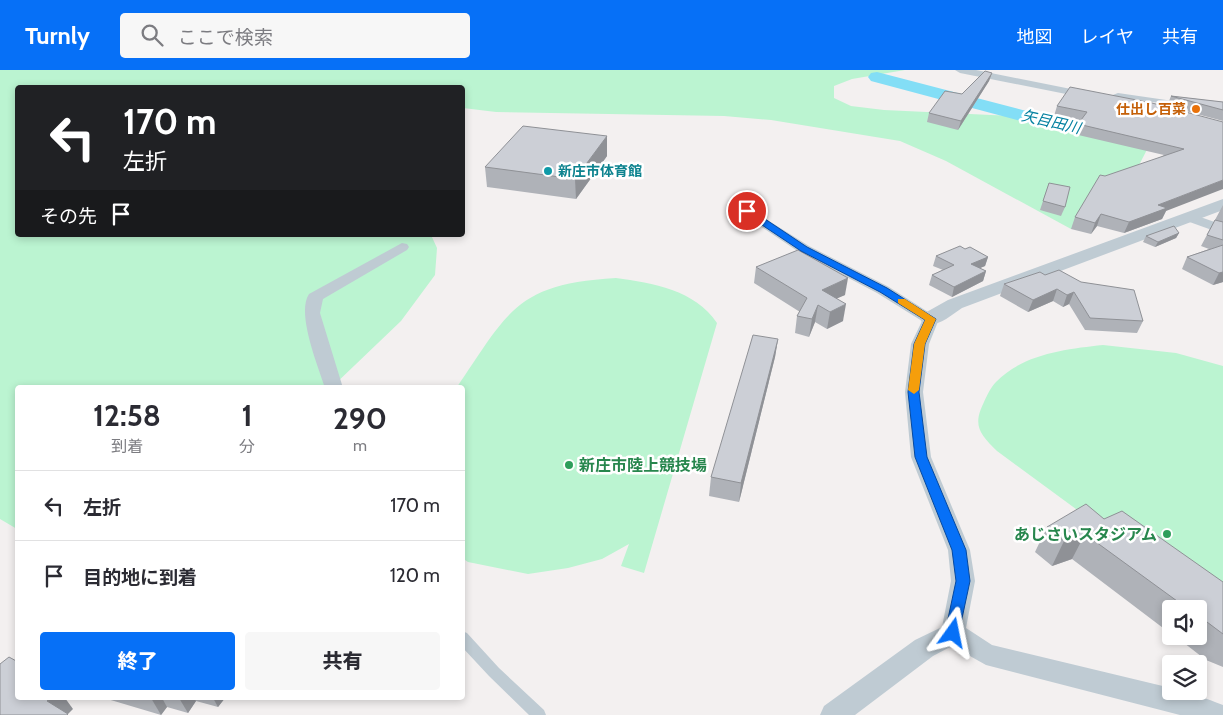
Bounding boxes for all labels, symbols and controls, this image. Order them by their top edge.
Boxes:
search box [120,13,470,58]
text: Turnly [25,21,90,50]
icon: search [138,21,166,49]
text: ここで検索 [178,26,273,49]
text: 地図 [1017,26,1053,48]
text: レイヤ [1081,26,1134,48]
text: 共有 [1162,26,1198,48]
text: 170 m [123,100,216,143]
place label: 仕出し百菜 [1116,100,1186,118]
marker: 仕出し百菜 [1190,103,1202,115]
icon: left [40,105,105,170]
water label: 矢目田川 [1020,106,1084,138]
text: 左折 [123,148,167,175]
place label: 新庄市体育館 [558,162,642,180]
marker: 新庄市体育館 [542,165,554,177]
pin [726,190,768,232]
icon: arrive [733,197,761,225]
icon: arrive [107,200,135,228]
text: その先 [40,205,97,228]
text: 12:58 [93,397,161,434]
text: 1 [241,397,252,434]
text: 290 [333,400,387,437]
text: m [353,436,367,455]
text: 到着 [111,437,143,456]
text: 分 [239,437,255,456]
place label: 新庄市陸上競技場 [579,456,707,475]
marker: 新庄市陸上競技場 [563,459,575,471]
icon: left [40,492,68,520]
text: 170 m [390,494,440,517]
text: 左折 [83,496,121,519]
place label: あじさいスタジアム [1014,525,1157,544]
marker: あじさいスタジアム [1161,528,1173,540]
icon: arrive [40,562,68,590]
text: 120 m [390,564,440,587]
text: 目的地に到着 [83,566,197,589]
map controls [1162,600,1207,700]
button: sound [1162,600,1207,645]
position arrow [926,606,978,658]
button: 終了 [40,632,235,690]
button: 共有 [245,632,440,690]
button: layers [1162,655,1207,700]

